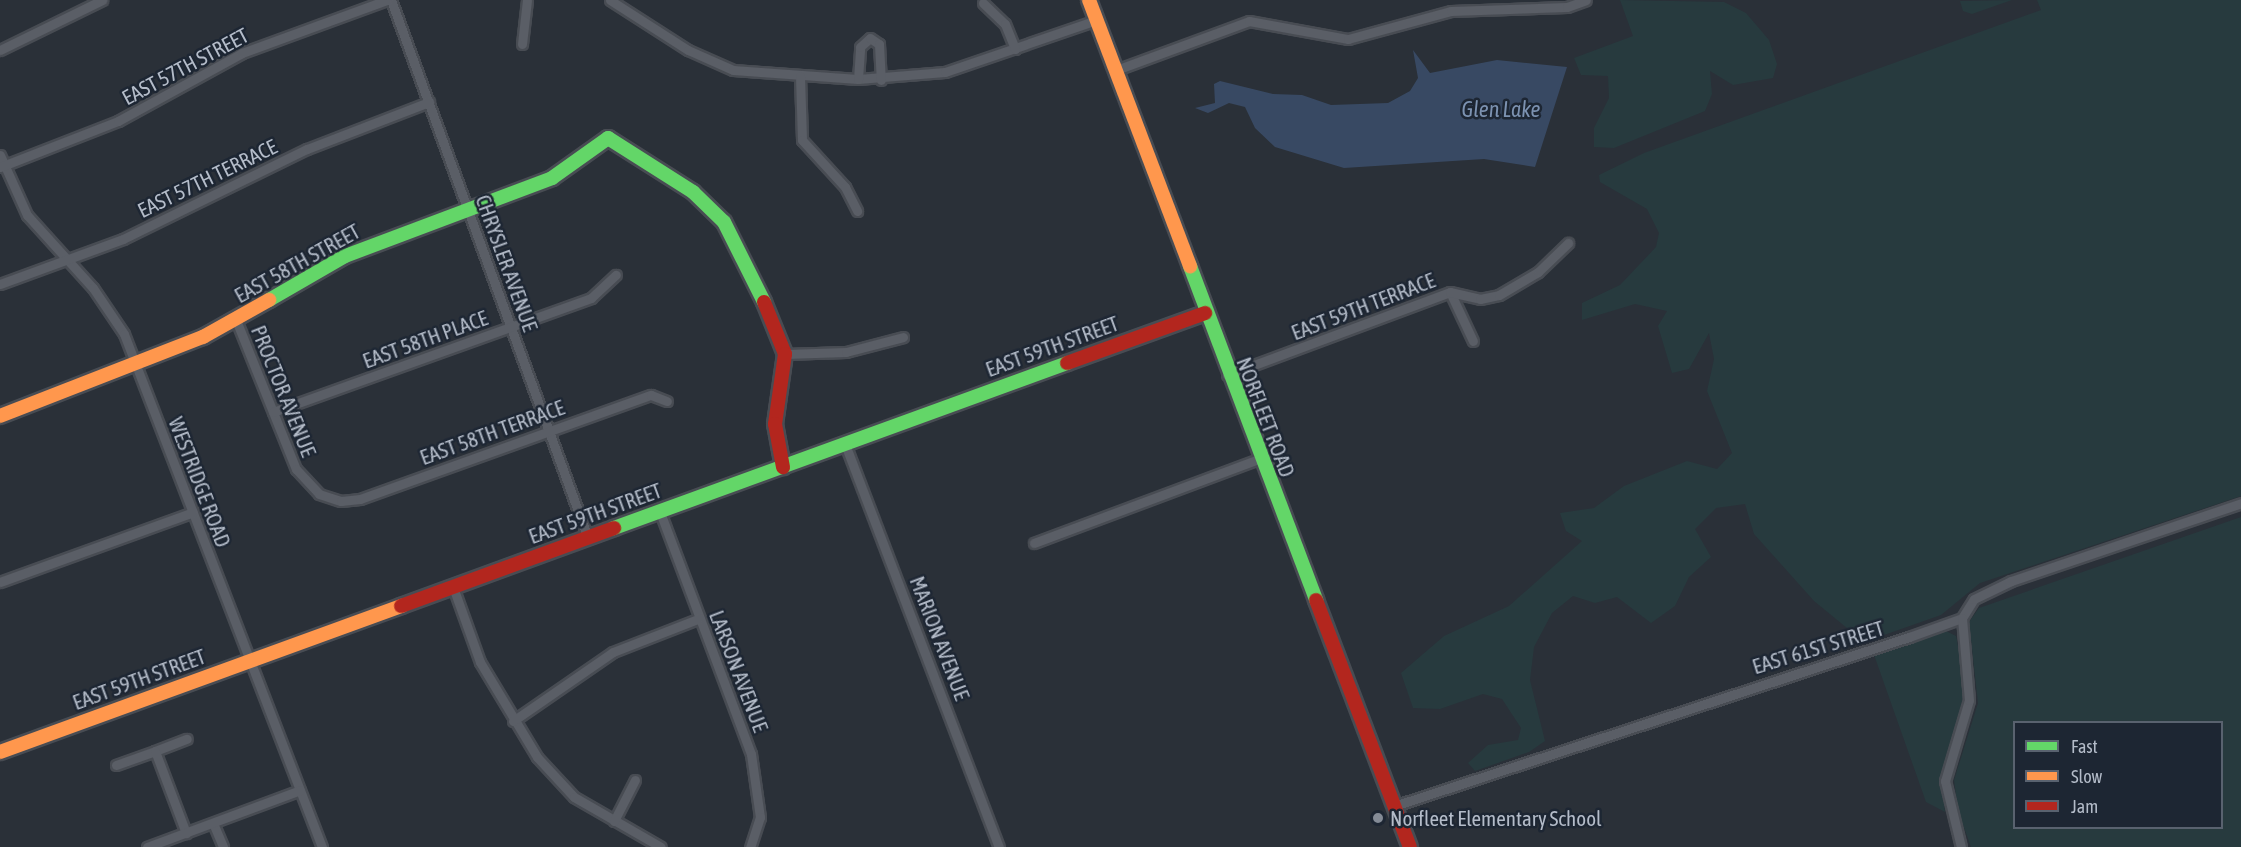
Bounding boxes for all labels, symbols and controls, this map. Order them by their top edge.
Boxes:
street label: EAST 57TH STREET [117,22,253,110]
water label: Glen Lake [1462,97,1540,123]
street label: EAST 57TH TERRACE [133,133,281,223]
street label: CHRYSLER AVENUE [471,191,543,335]
street label: EAST 58TH STREET [230,218,364,308]
street label: EAST 59TH TERRACE [1288,267,1438,345]
street label: EAST 58TH PLACE [359,305,491,373]
street label: EAST 59TH STREET [982,310,1122,382]
street label: PROCTOR AVENUE [246,322,322,460]
street label: NORFLEET ROAD [1232,354,1300,480]
street label: EAST 58TH TERRACE [416,394,568,470]
street label: WESTRIDGE ROAD [164,413,236,551]
street label: EAST 59TH STREET [525,477,665,549]
street label: MARION AVENUE [905,573,975,703]
street label: LARSON AVENUE [704,607,774,735]
street label: EAST 61ST STREET [1749,615,1887,679]
street label: EAST 59TH STREET [69,643,209,715]
legend [2013,721,2223,829]
text: Fast [2071,736,2098,757]
text: Slow [2071,766,2102,787]
text: Jam [2071,796,2098,817]
place label: Norfleet Elementary School [1390,805,1602,831]
marker: Norfleet Elementary School [1371,811,1385,825]

